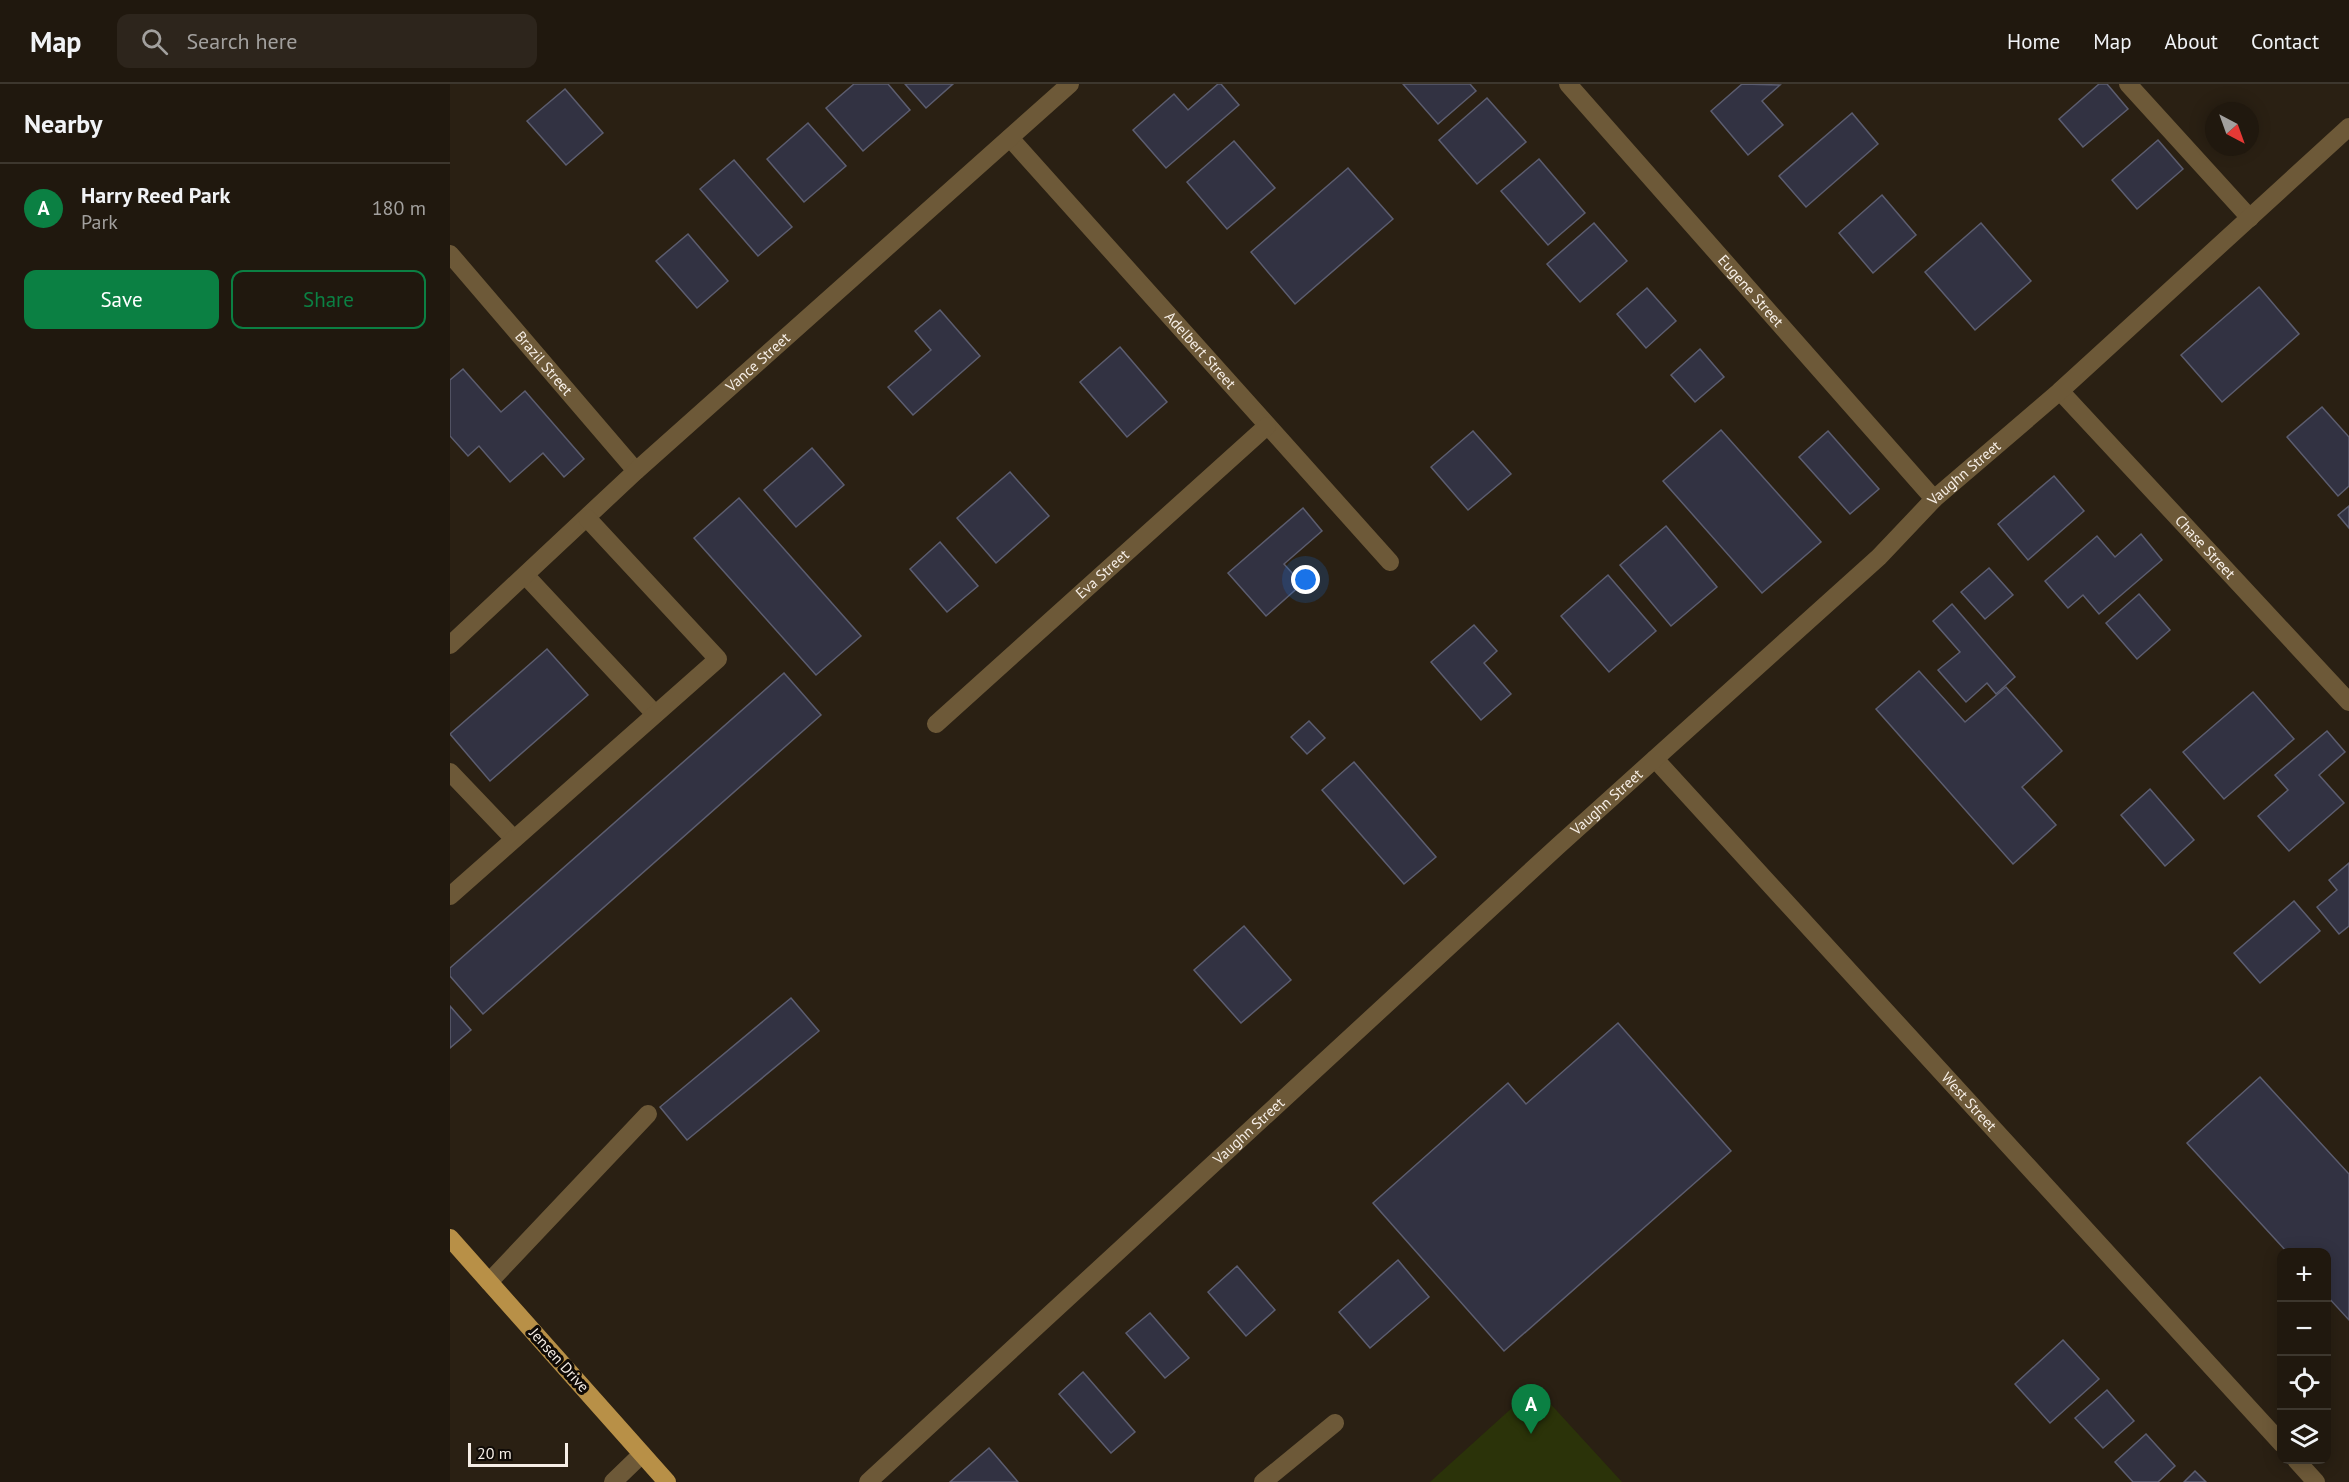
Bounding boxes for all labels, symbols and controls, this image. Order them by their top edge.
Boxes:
search box [117,14,537,68]
text: Map [30,23,81,60]
icon: search [138,25,171,58]
text: Search here [186,27,297,55]
text: Home [2007,28,2060,55]
text: Map [2093,28,2132,55]
text: About [2165,28,2218,55]
text: Contact [2251,28,2319,55]
north arrow [2205,102,2259,156]
text: Nearby [24,107,102,140]
text: Harry Reed Park [81,181,230,209]
text: A [37,195,50,221]
text: 180 m [372,195,426,221]
text: Park [81,209,118,235]
street label: Eugene Street [1714,251,1788,331]
button: Save [24,270,219,329]
button: Share [231,270,426,329]
street label: Adelbert Street [1161,307,1240,393]
street label: Brazil Street [511,327,577,399]
street label: Vance Street [721,328,794,396]
street label: Vaughn Street [1922,436,2004,510]
street label: Chase Street [2171,511,2240,583]
street label: Eva Street [1072,545,1133,603]
your location [1291,565,1320,594]
street label: Vaughn Street [1566,764,1646,840]
street label: West Street [1938,1068,2001,1135]
street label: Vaughn Street [1208,1093,1288,1169]
map controls [2277,1248,2331,1464]
button: + [2277,1248,2331,1302]
button: − [2277,1302,2331,1356]
street label: Jensen Drive [525,1323,593,1396]
button: locate [2277,1356,2331,1410]
pin: A [1512,1384,1550,1434]
button: layers [2277,1410,2331,1464]
scale bar [468,1440,568,1468]
text: 20 m [477,1443,512,1463]

